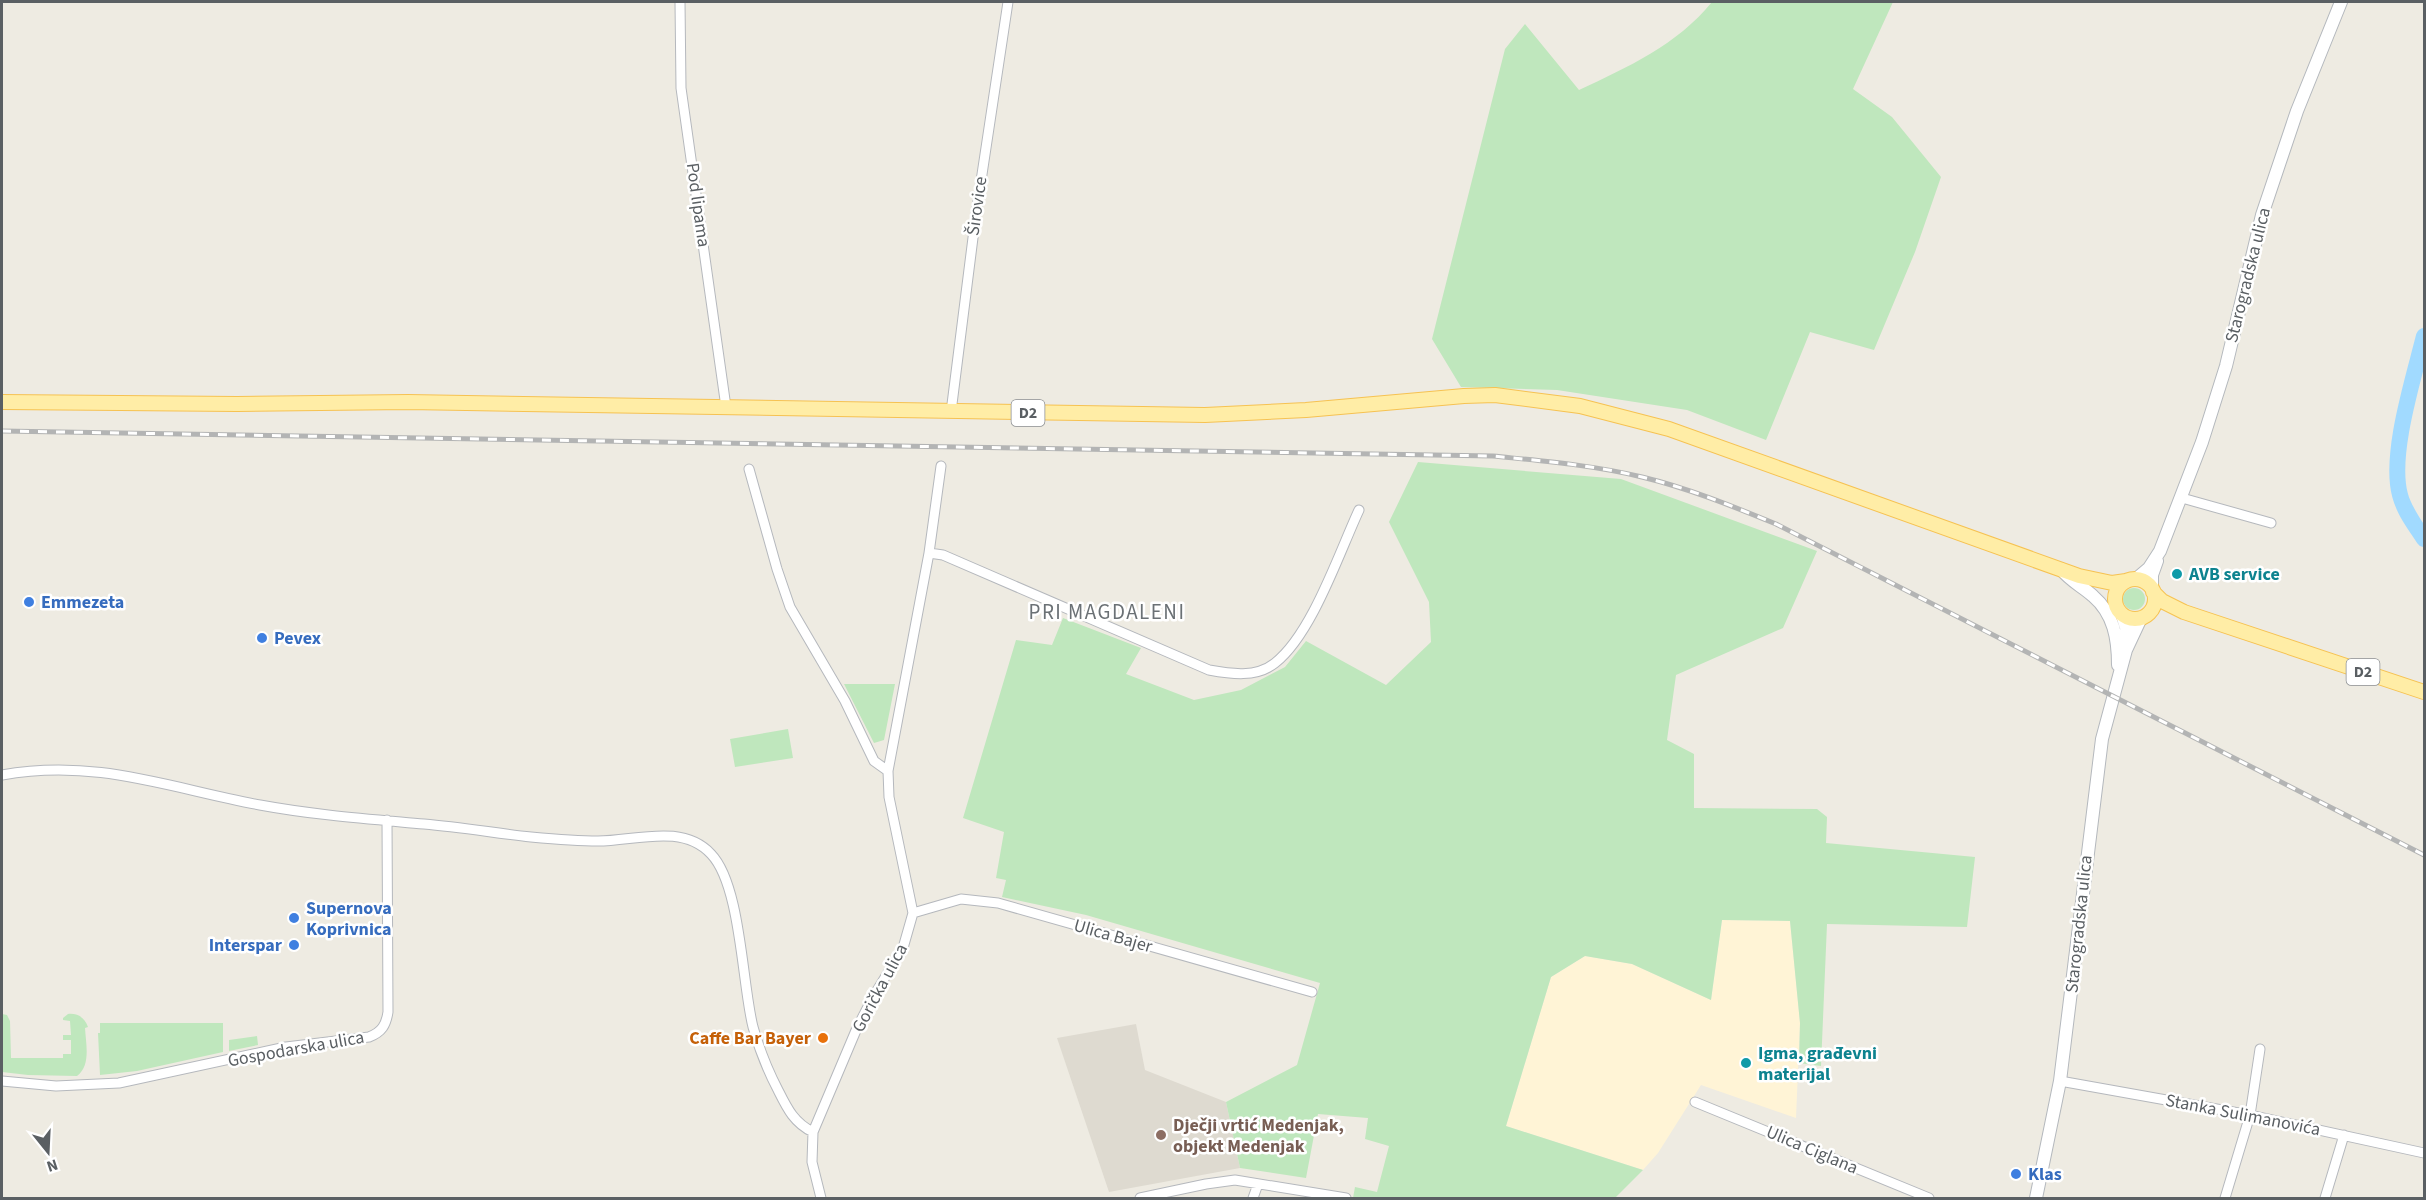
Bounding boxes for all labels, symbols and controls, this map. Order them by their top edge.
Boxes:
street label: Pod lipama [680,161,716,249]
street label: Širovice [960,175,994,237]
street label: Starogradska ulica [2219,205,2277,345]
road number: D2 [1012,400,1044,426]
place label: AVB service [2188,562,2280,587]
marker: AVB service [2170,567,2184,581]
place label: Emmezeta [41,590,124,615]
marker: Emmezeta [22,595,36,609]
district label: PRI MAGDALENI [1029,597,1185,627]
place label: Pevex [274,626,321,651]
marker: Pevex [255,631,269,645]
road number: D2 [2346,659,2380,685]
street label: Starogradska ulica [2059,854,2099,994]
place label: Supernova Koprivnica [306,896,392,942]
marker: Supernova Koprivnica [287,911,301,925]
street label: Ulica Bajer [1071,913,1156,959]
place label: Interspar [209,933,283,958]
marker: Interspar [287,938,301,952]
street label: Gorička ulica [846,939,914,1037]
street label: Gospodarska ulica [226,1025,366,1073]
place label: Caffe Bar Bayer [689,1026,812,1051]
marker: Caffe Bar Bayer [816,1031,830,1045]
place label: Igma, građevni materijal [1758,1041,1877,1087]
marker: Igma, građevni materijal [1739,1056,1753,1070]
street label: Stanka Sulimanovića [2164,1088,2322,1142]
place label: Dječji vrtić Medenjak, objekt Medenjak [1173,1113,1344,1159]
street label: Ulica Ciglana [1762,1119,1862,1181]
north arrow [18,1122,78,1182]
marker: Dječji vrtić Medenjak, objekt Medenjak [1154,1128,1168,1142]
text: N [44,1153,61,1177]
place label: Klas [2028,1162,2062,1187]
marker: Klas [2009,1167,2023,1181]

